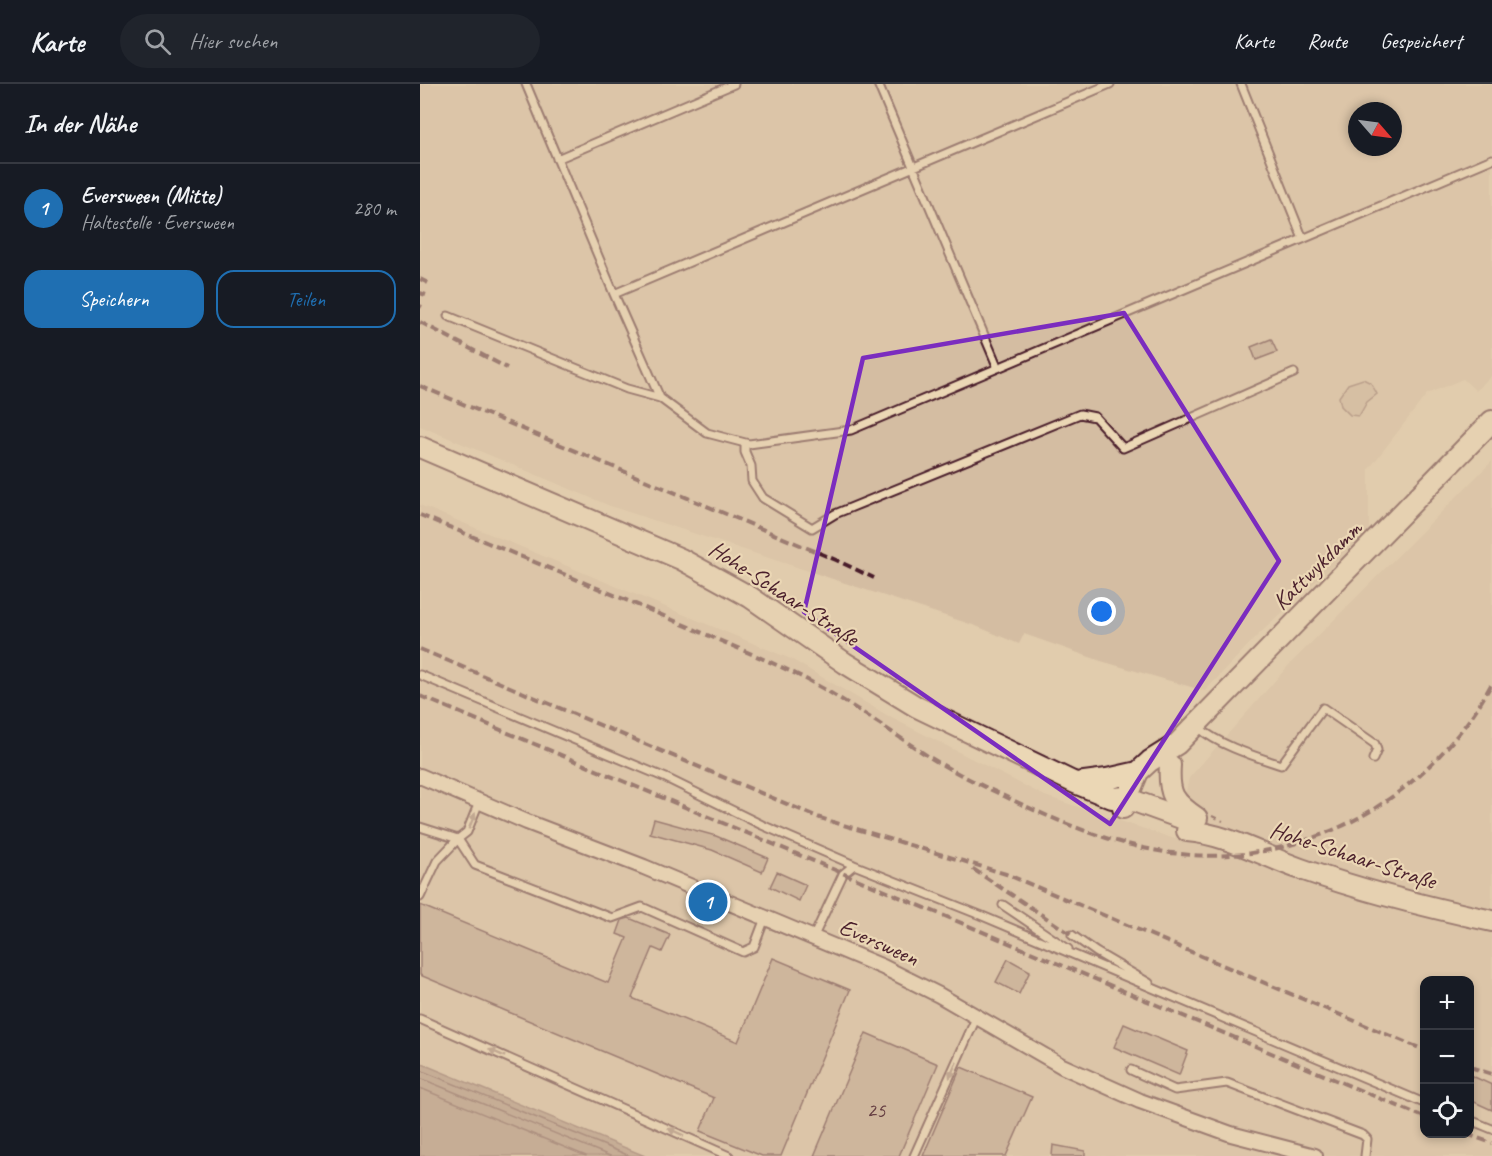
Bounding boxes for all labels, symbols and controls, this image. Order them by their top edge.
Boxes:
search box [120,14,540,68]
text: Karte [30,24,84,59]
icon: search [141,25,174,58]
text: Hier suchen [189,27,278,55]
text: Karte [1234,28,1274,54]
text: Route [1307,28,1347,54]
text: Gespeichert [1380,28,1462,54]
north arrow [1348,102,1402,156]
text: In der Nähe [24,107,136,140]
text: Eversween (Mitte) [81,182,221,210]
text: 1 [39,196,48,221]
text: 280 m [353,196,396,221]
text: Haltestelle · Eversween [81,210,234,235]
button: Speichern [24,270,204,328]
button: Teilen [216,270,396,328]
street label: Kattwykdamm [1266,513,1369,616]
street label: Hohe-Schaar-Straße [703,533,866,654]
your location [1087,597,1116,626]
one-way arrow [467,812,477,830]
street label: Hohe-Schaar-Straße [1266,814,1442,897]
pin: 1 [688,880,728,924]
street label: Eversween [835,911,924,973]
map controls [1420,976,1474,1138]
button: + [1420,976,1474,1030]
button: − [1420,1030,1474,1084]
one-way arrow [488,1048,506,1058]
one-way arrow [948,1061,957,1078]
button: locate [1420,1084,1474,1138]
house number: 25 [867,1097,887,1123]
one-way arrow [667,1128,684,1137]

